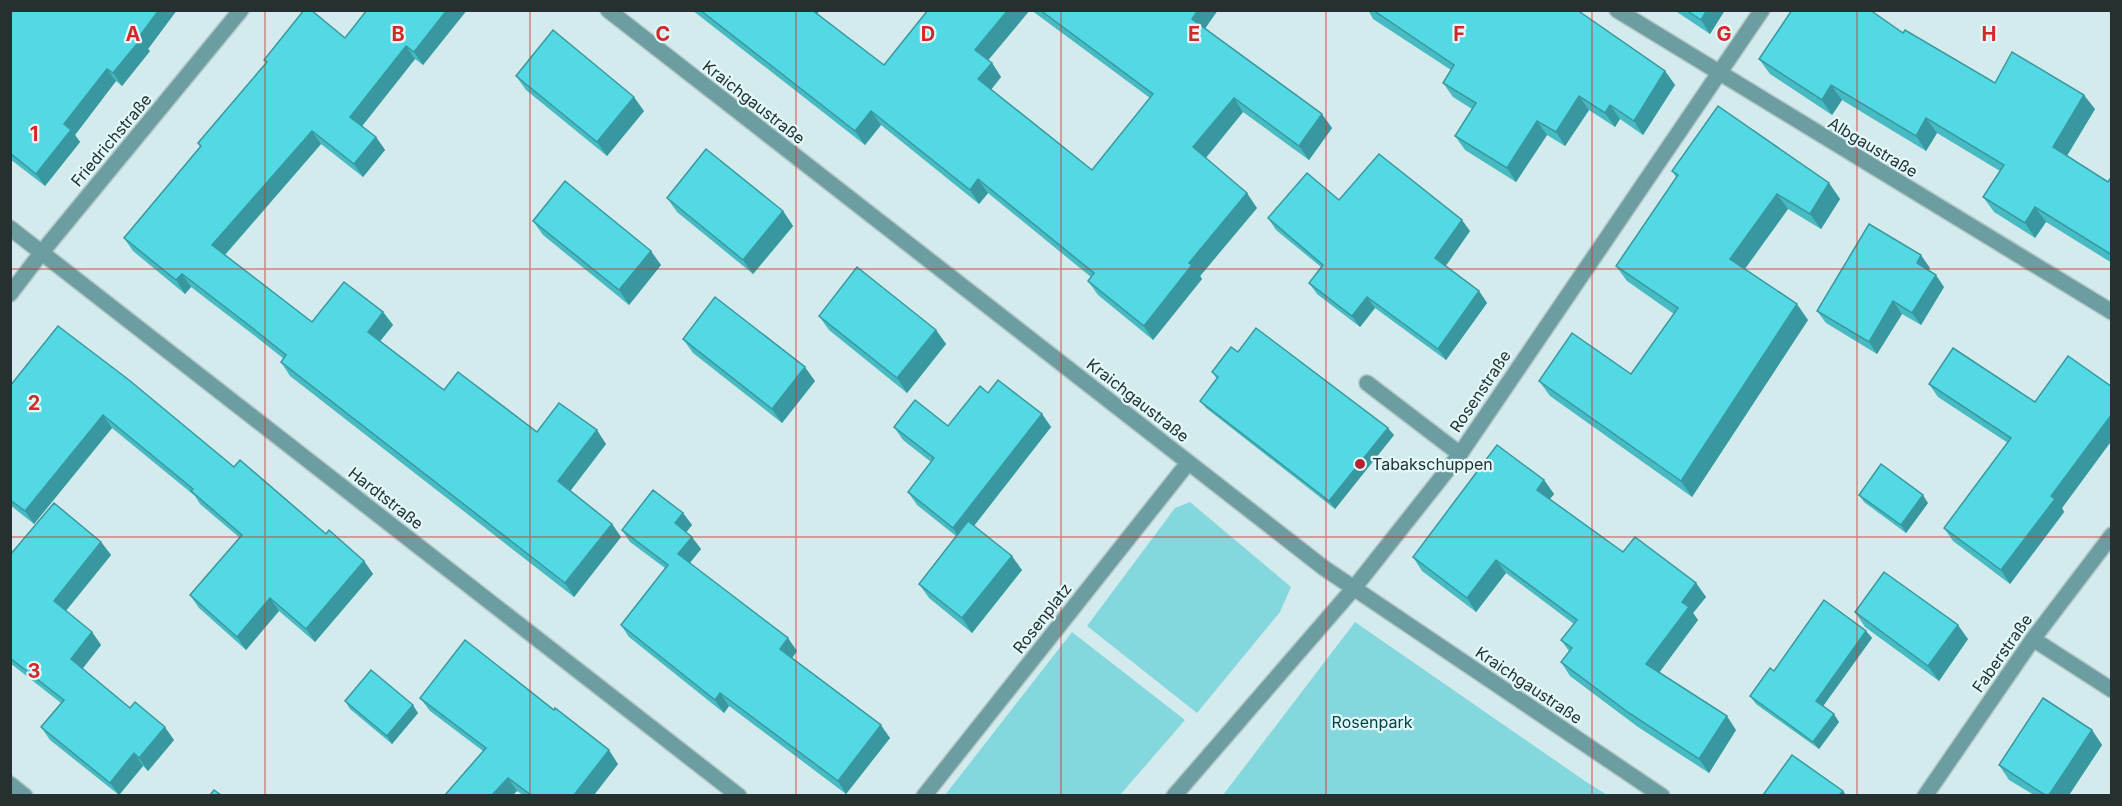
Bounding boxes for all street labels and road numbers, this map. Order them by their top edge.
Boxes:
street label: Kraichgaustraße [699,56,809,148]
street label: Friedrichstraße [66,90,156,190]
street label: Albgaustraße [1825,112,1921,182]
street label: Rosenstraße [1445,346,1515,436]
street label: Kraichgaustraße [1083,354,1193,446]
street label: Hardtstraße [345,463,427,533]
street label: Rosenplatz [1008,579,1076,657]
street label: Faberstraße [1968,610,2036,696]
street label: Kraichgaustraße [1472,642,1586,728]

